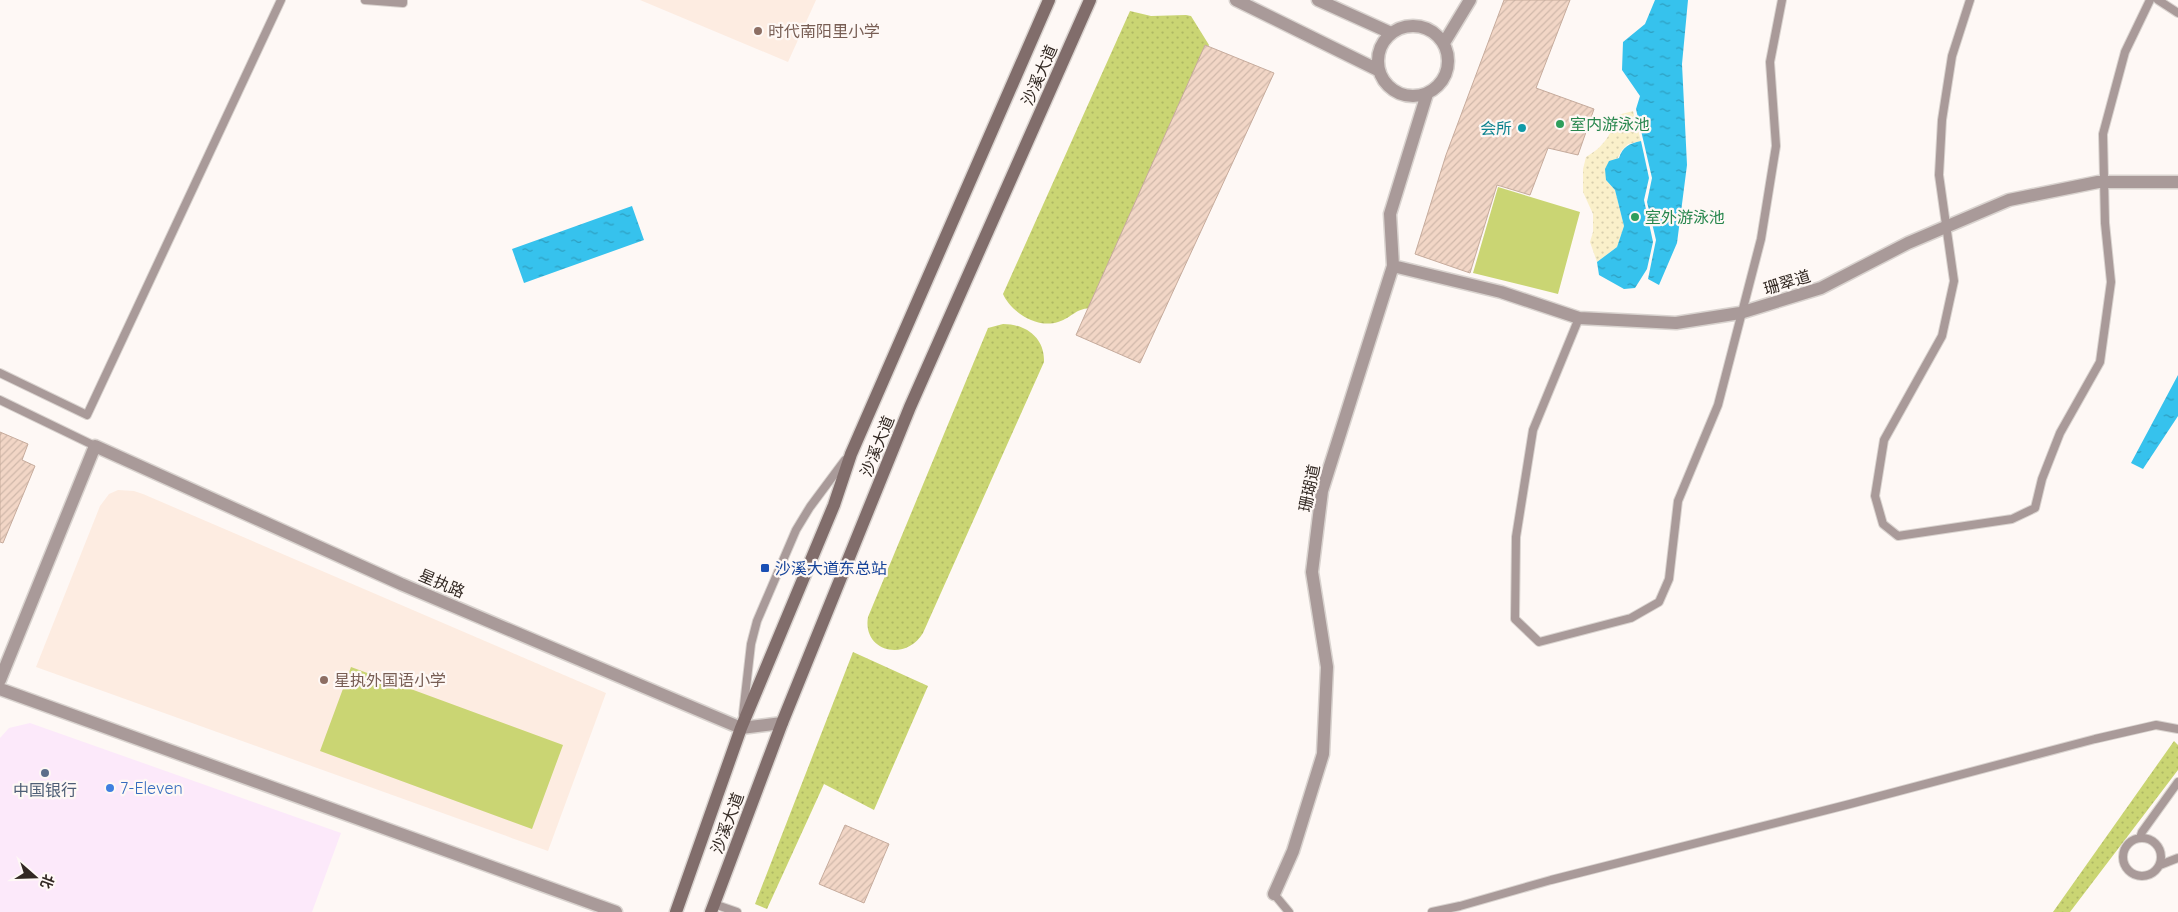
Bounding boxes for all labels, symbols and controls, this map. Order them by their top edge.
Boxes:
place label: 时代南阳里小学 [768,21,880,41]
marker: 时代南阳里小学 [752,25,764,37]
street label: 沙溪大道 [1017,42,1061,108]
place label: 室内游泳池 [1570,114,1650,134]
place label: 会所 [1480,118,1512,138]
marker: 室内游泳池 [1554,118,1566,130]
marker: 会所 [1516,122,1528,134]
place label: 室外游泳池 [1645,207,1725,227]
marker: 室外游泳池 [1629,211,1641,223]
street label: 珊翠道 [1761,265,1813,299]
street label: 沙溪大道 [856,413,898,479]
street label: 珊瑚道 [1294,462,1324,514]
place label: 沙溪大道东总站 [775,558,887,578]
marker: 沙溪大道东总站 [759,562,771,574]
street label: 星执路 [416,564,468,602]
place label: 星执外国语小学 [334,670,446,690]
marker: 星执外国语小学 [318,674,330,686]
marker: 中国银行 [39,767,51,779]
place label: 7-Eleven [120,778,183,798]
place label: 中国银行 [13,780,77,800]
marker: 7-Eleven [104,782,116,794]
street label: 沙溪大道 [706,790,748,856]
north arrow [10,852,60,902]
text: 北 [36,872,58,891]

